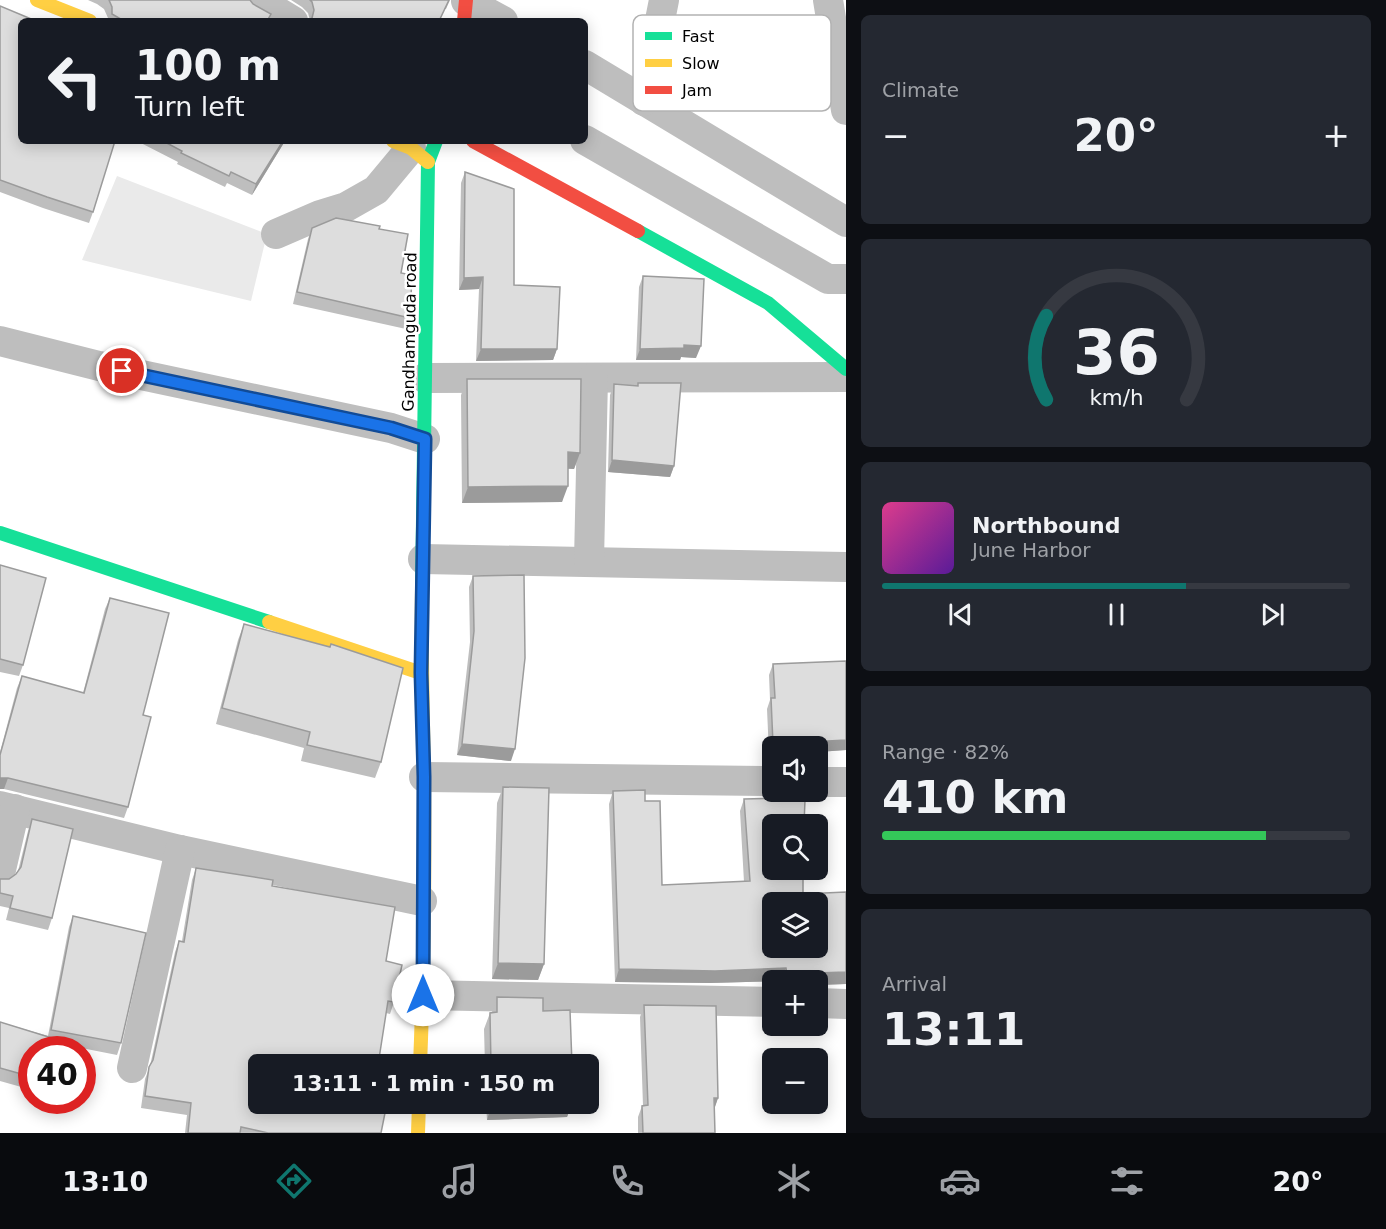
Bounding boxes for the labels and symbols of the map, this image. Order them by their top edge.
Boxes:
legend [633,15,831,111]
text: Fast [682,27,714,46]
text: Slow [682,54,719,73]
text: Jam [681,81,712,100]
street label: Gandhamguda road [399,252,420,412]
pin [96,345,147,396]
position arrow [391,963,455,1027]
speed limit sign: 40 [18,1036,96,1114]

